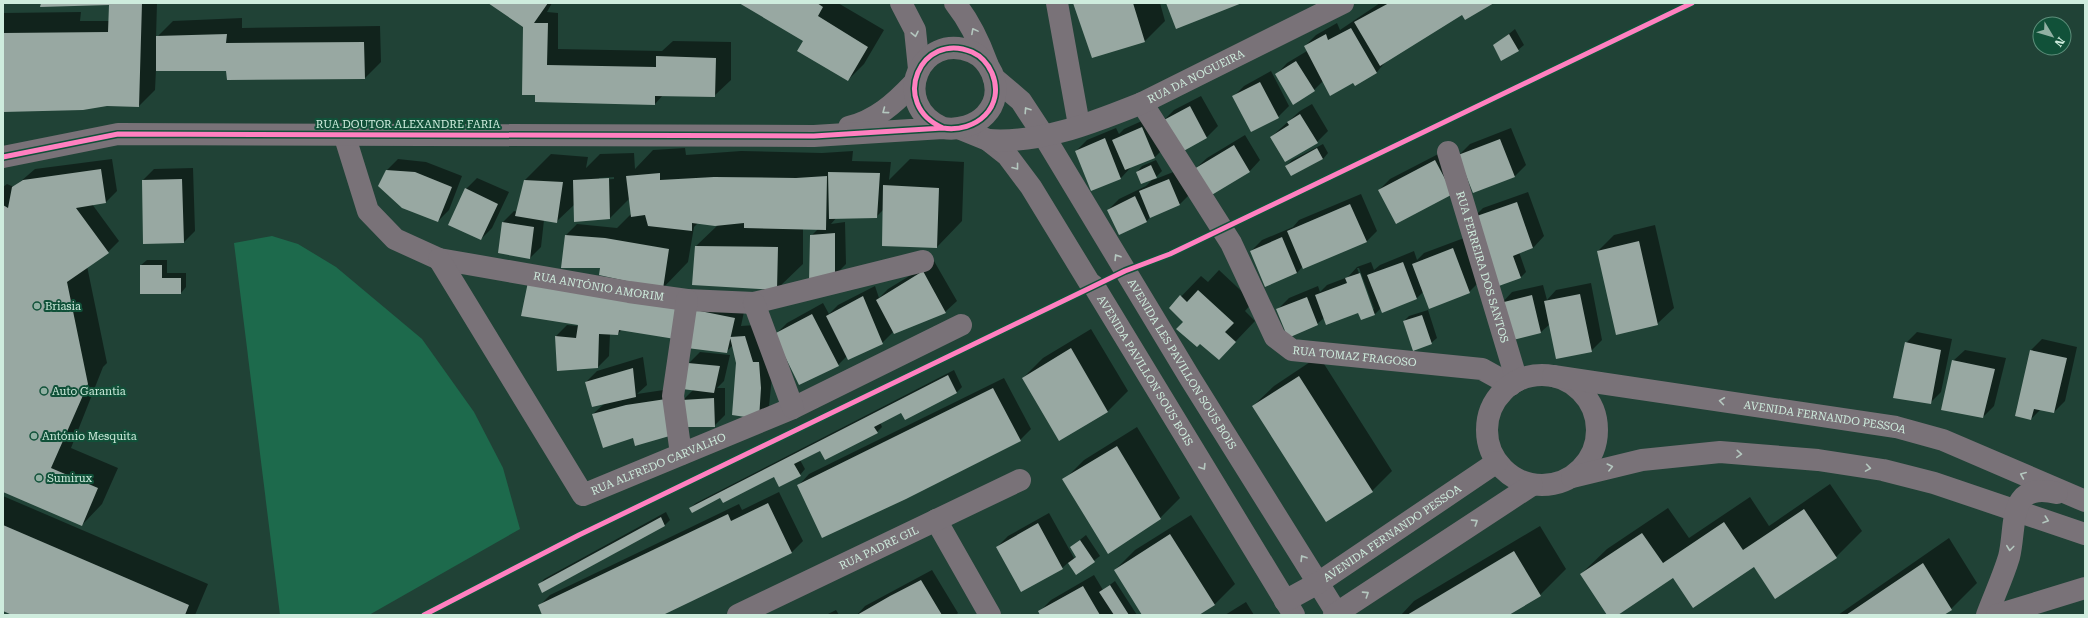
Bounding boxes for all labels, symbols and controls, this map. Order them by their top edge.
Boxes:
north arrow [2032,16,2072,56]
one-way arrow [972,28,979,36]
one-way arrow [911,31,919,37]
text: N [2051,35,2067,50]
street label: RUA DA NOGUEIRA [1145,46,1247,106]
one-way arrow [882,106,889,113]
one-way arrow [1025,108,1032,115]
street label: RUA DOUTOR ALEXANDRE FARIA [316,118,500,131]
one-way arrow [1012,162,1019,169]
street label: RUA FERREIRA DOS SANTOS [1454,190,1512,344]
one-way arrow [1114,254,1121,261]
street label: RUA ANTÓNIO AMORIM [532,269,665,303]
street label: AVENIDA LES PAVILLON SOUS BOIS [1125,276,1239,452]
street label: AVENIDA PAVILLON SOUS BOIS [1095,293,1196,448]
place label: Briasia [45,300,81,313]
marker: Briasia [32,301,42,311]
street label: RUA TOMAZ FRAGOSO [1292,344,1418,369]
place label: Auto Garantia [52,385,126,398]
marker: Auto Garantia [39,386,49,396]
one-way arrow [1719,397,1725,406]
street label: AVENIDA FERNANDO PESSOA [1743,398,1908,436]
place label: António Mesquita [42,430,137,443]
street label: RUA ALFREDO CARVALHO [589,430,728,498]
marker: António Mesquita [29,431,39,441]
one-way arrow [1736,449,1742,458]
one-way arrow [1198,463,1206,470]
one-way arrow [1865,463,1871,471]
one-way arrow [1607,464,1613,472]
place label: Sumirux [47,472,93,485]
one-way arrow [2020,472,2028,480]
marker: Sumirux [34,473,44,483]
street label: AVENIDA FERNANDO PESSOA [1321,481,1464,584]
one-way arrow [2043,516,2050,524]
one-way arrow [1471,520,1478,527]
street label: RUA PADRE GIL [837,523,921,572]
one-way arrow [2006,545,2015,551]
one-way arrow [1300,555,1307,562]
one-way arrow [1362,591,1369,598]

